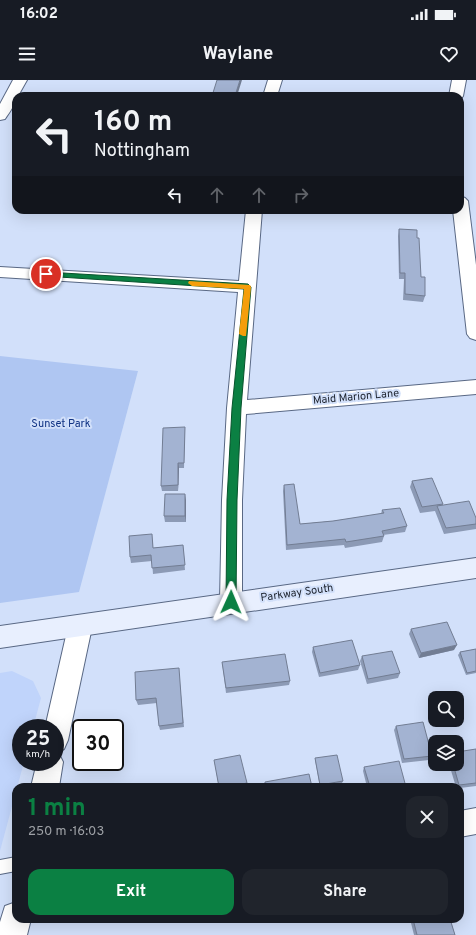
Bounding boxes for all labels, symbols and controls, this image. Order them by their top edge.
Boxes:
text: 16:02 [20,5,58,24]
icon: menu [16,43,38,65]
text: Waylane [203,43,273,66]
icon: heart [438,43,460,65]
text: 160 m [94,105,172,141]
icon: left [28,108,80,160]
text: Nottingham [94,140,190,163]
icon: left [164,184,186,206]
icon: ahead [206,184,228,206]
icon: ahead [248,184,270,206]
icon: right [290,184,312,206]
pin [29,257,63,291]
icon: arrive [35,263,57,285]
street label: Maid Marion Lane [312,386,400,408]
park label: Sunset Park [31,417,91,431]
position arrow [210,581,252,623]
street label: Parkway South [260,581,334,605]
map controls [428,691,464,771]
button: search [428,691,464,727]
speed limit sign: 30 [72,719,124,771]
text: 25 [26,727,50,753]
button: layers [428,735,464,771]
text: km/h [26,748,50,761]
text: 1 min [28,794,86,824]
button: close [406,796,448,838]
text: 250 m · 16:03 [28,824,104,840]
button: Exit [28,869,234,915]
button: Share [242,869,448,915]

